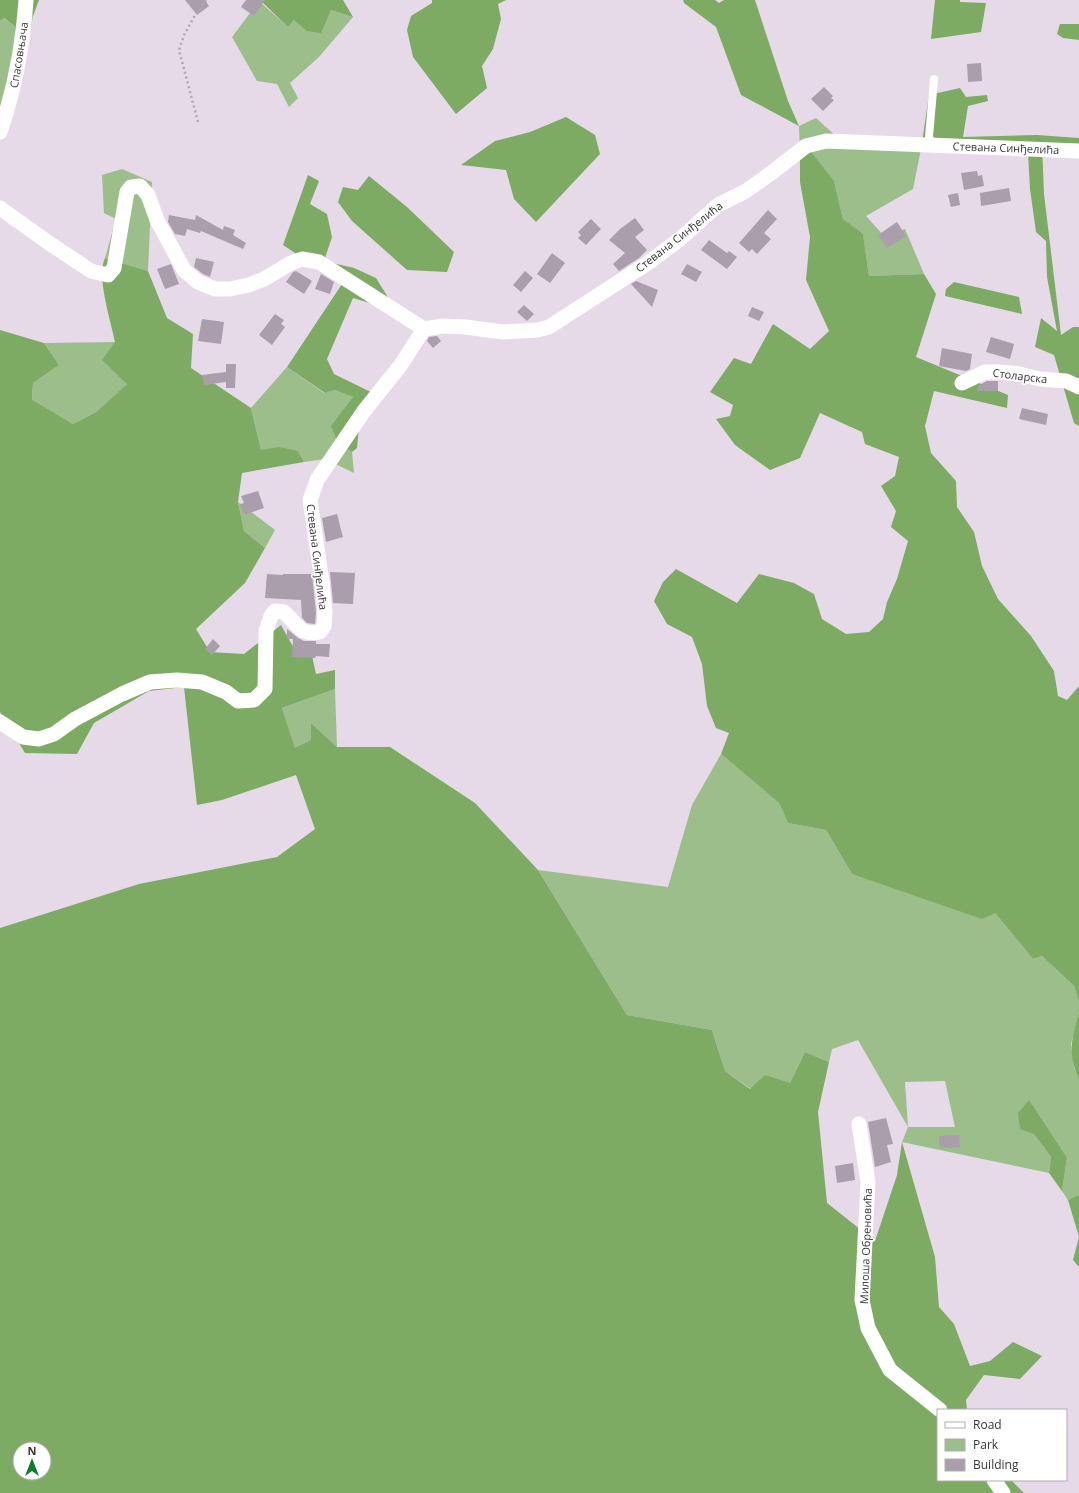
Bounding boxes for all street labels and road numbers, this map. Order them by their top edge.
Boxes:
street label: Спасовњача [6,21,31,89]
street label: Стевана Синђелића [952,138,1060,157]
street label: Стевана Синђелића [632,198,725,275]
street label: Столарска [992,365,1048,386]
street label: Стевана Синђелића [304,503,331,611]
street label: Милоша Обреновића [856,1188,875,1304]

